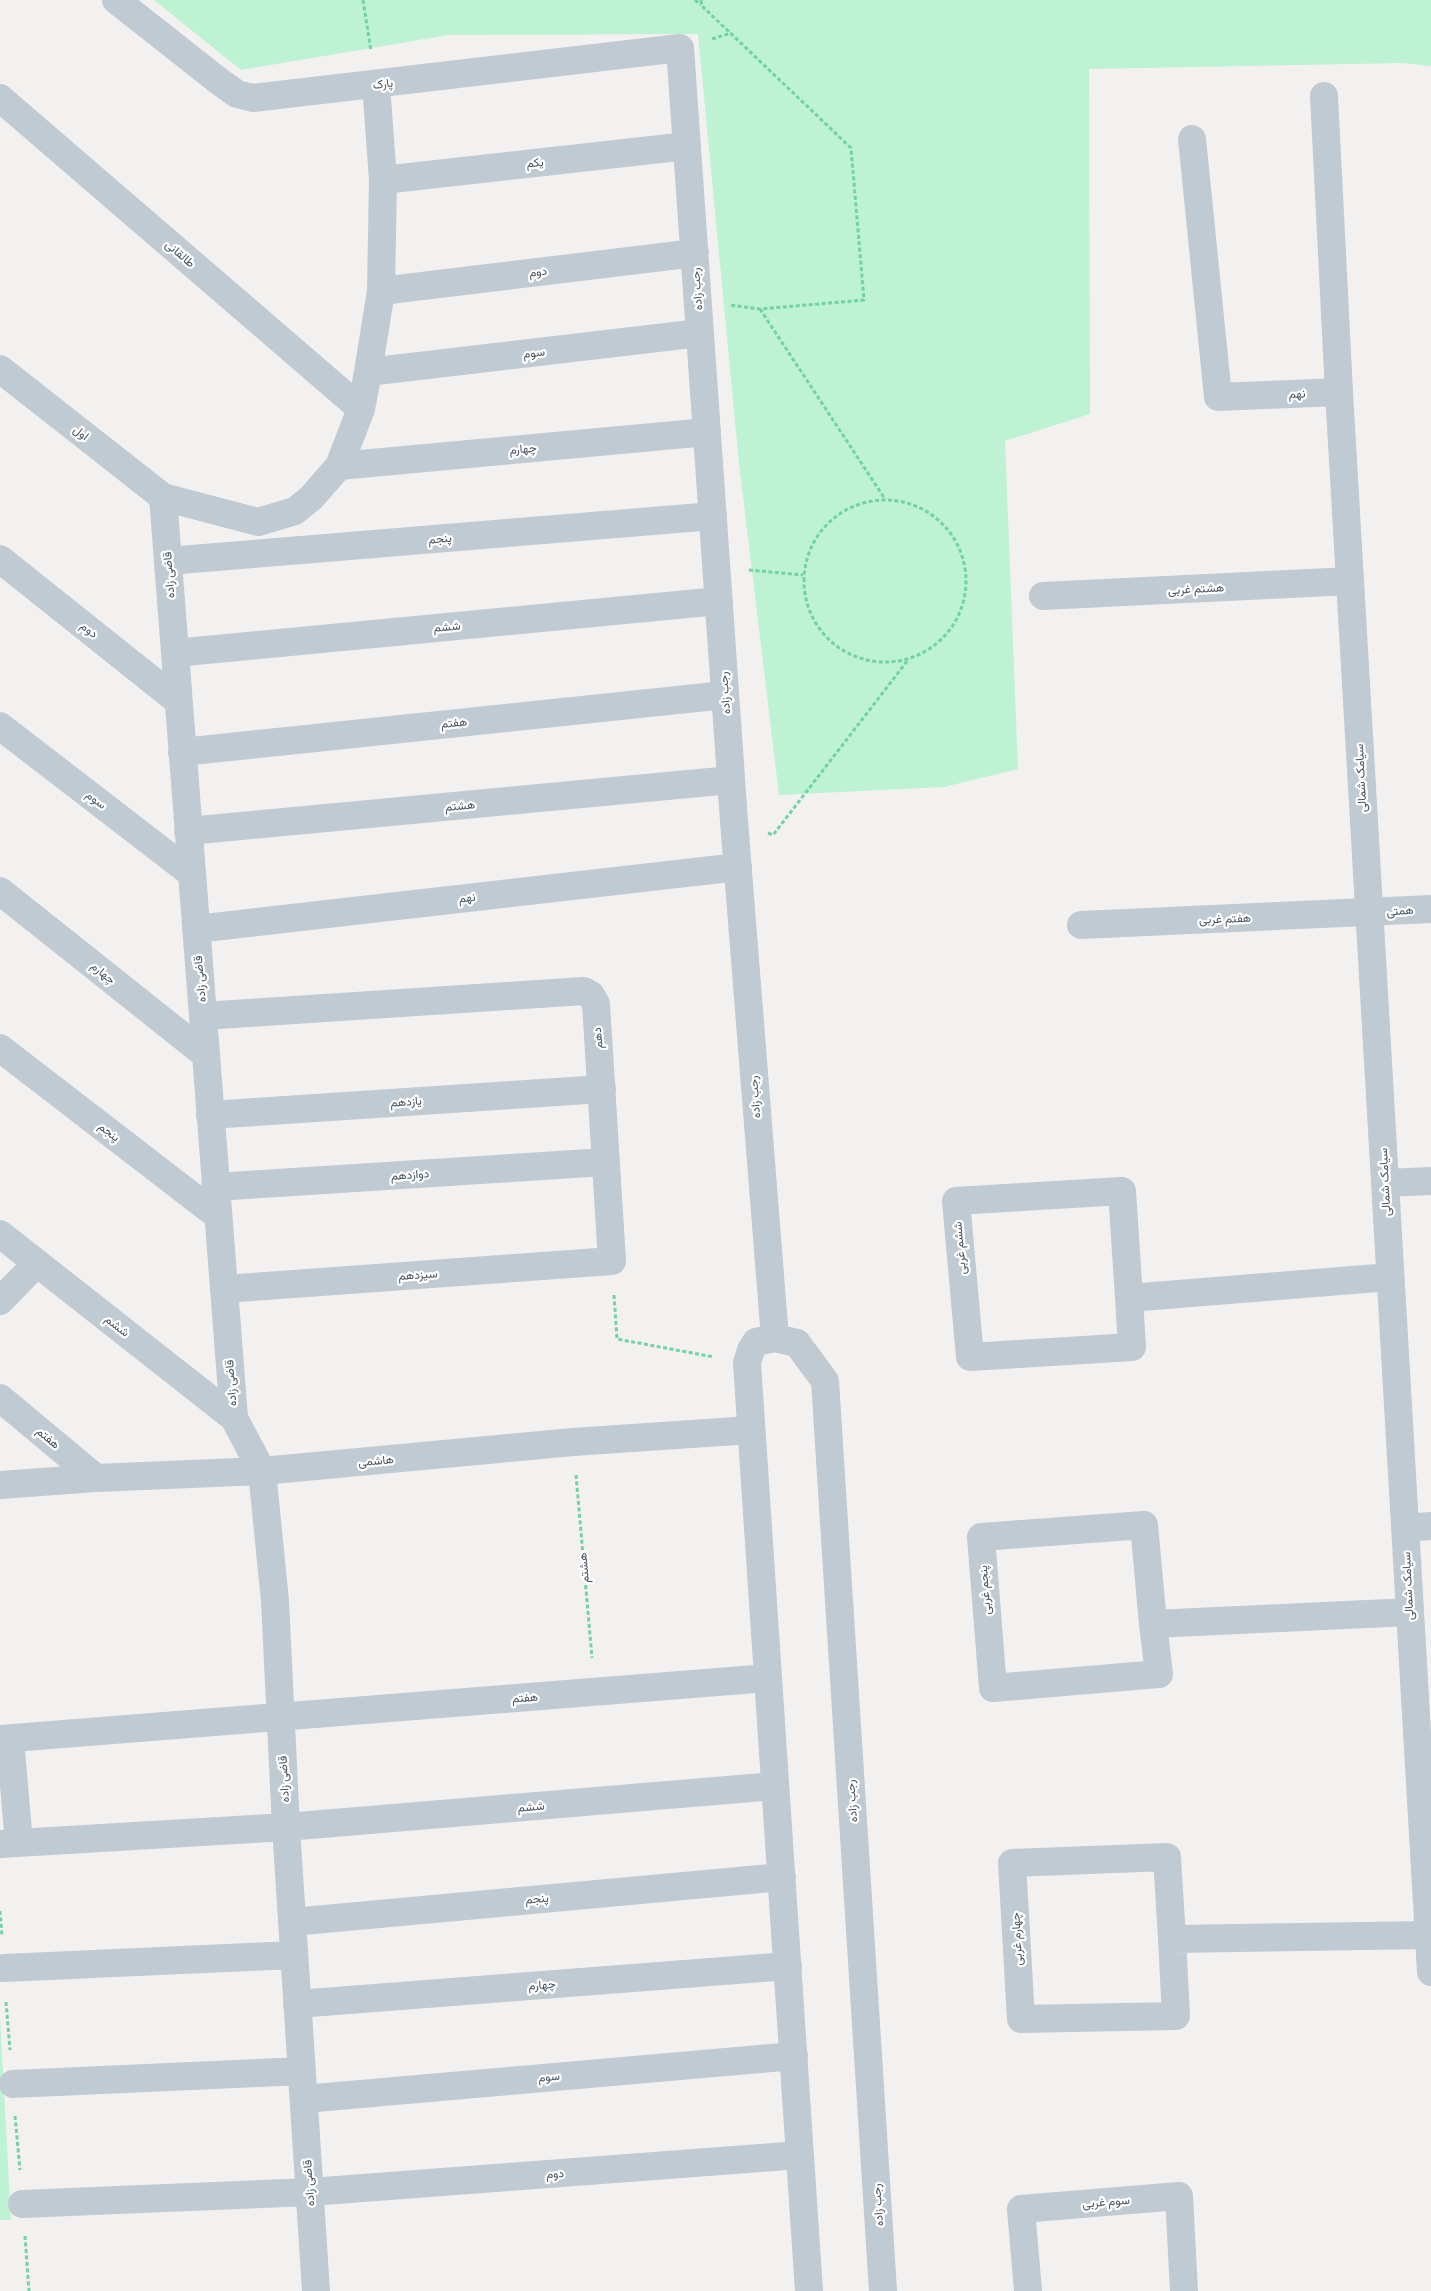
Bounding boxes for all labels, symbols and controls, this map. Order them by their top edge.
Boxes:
street label: پارک [372,76,394,92]
street label: یکم [526,155,544,171]
street label: طالقانی [162,237,198,271]
street label: دوم [528,264,548,280]
street label: رجب زاده [688,267,706,311]
street label: سوم [522,345,546,361]
street label: نهم [1288,387,1306,401]
street label: اول [70,422,92,444]
street label: چهارم [509,441,537,457]
street label: پنجم [428,531,452,547]
street label: قاضی زاده [160,551,178,599]
street label: هشتم غربی [1167,580,1225,598]
street label: دوم [77,619,101,641]
street label: ششم [433,619,461,635]
street label: رجب زاده [716,671,734,715]
street label: هفتم [440,714,468,732]
street label: سیامک شمالی [1352,744,1370,812]
street label: سوم [83,788,109,812]
street label: هشتم [444,798,476,814]
street label: نهم [458,890,476,906]
street label: همتی [1386,903,1414,919]
street label: هفتم غربی [1199,911,1251,927]
street label: قاضی زاده [191,955,209,1003]
street label: چهارم [88,959,118,987]
street label: دهم [590,1027,606,1049]
street label: رجب زاده [746,1075,764,1119]
street label: یازدهم [390,1094,422,1110]
street label: پنجم [95,1119,123,1145]
street label: سیامک شمالی [1376,1148,1394,1216]
street label: دوازدهم [390,1166,430,1184]
street label: ششم غربی [951,1221,969,1275]
street label: سیزدهم [398,1266,438,1284]
street label: ششم [102,1312,132,1340]
street label: قاضی زاده [222,1359,240,1407]
street label: هفتم [33,1424,63,1452]
street label: هاشمی [358,1452,394,1470]
street label: هشتم [576,1552,592,1584]
street label: سیامک شمالی [1399,1552,1417,1620]
street label: پنجم غربی [976,1565,994,1615]
street label: هفتم [511,1690,539,1706]
street label: قاضی زاده [276,1755,292,1803]
street label: رجب زاده [843,1779,861,1823]
street label: ششم [517,1799,545,1815]
street label: پنجم [525,1891,549,1907]
street label: چهارم غربی [1008,1912,1026,1966]
street label: چهارم [528,1977,556,1993]
street label: سوم [537,2069,561,2085]
street label: قاضی زاده [300,2159,318,2207]
street label: دوم [545,2166,565,2182]
street label: رجب زاده [869,2183,887,2227]
street label: سوم غربی [1082,2193,1130,2211]

